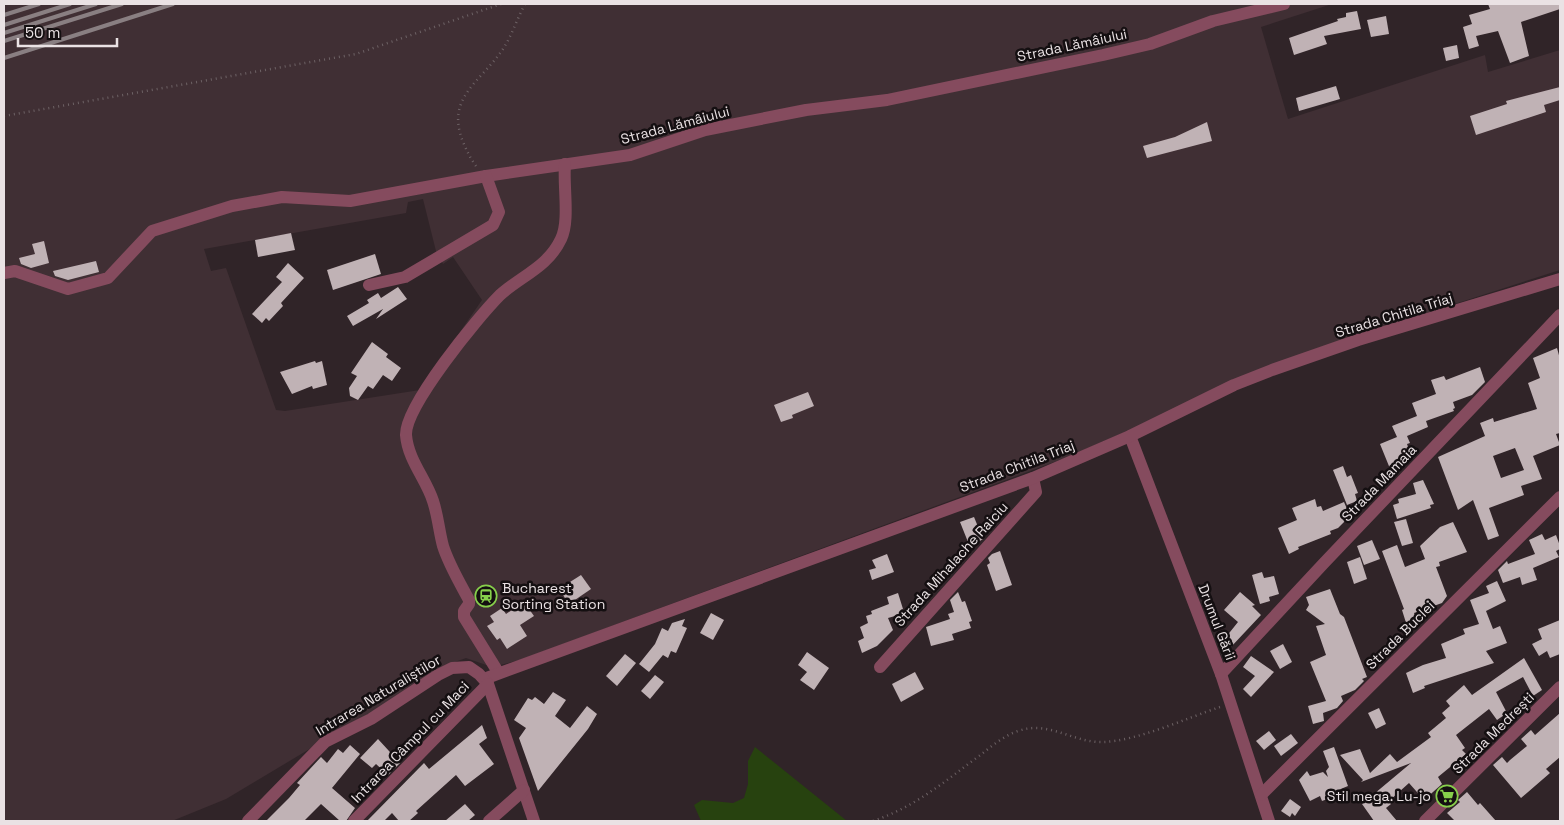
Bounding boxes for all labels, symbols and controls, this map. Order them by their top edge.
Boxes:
scale bar [18,15,116,47]
text: 50 m [25,23,60,42]
street label: Strada Lămâiului [1015,25,1129,65]
street label: Strada Lămâiului [619,102,731,148]
street label: Strada Chitila Triaj [1333,289,1455,341]
street label: Strada Chitila Triaj [957,436,1077,496]
street label: Strada Mamaia [1338,441,1420,525]
street label: Strada Mihalache Raiciu [890,498,1012,630]
place label: Bucharest Sorting Station [502,579,605,613]
street label: Drumul Gării [1194,581,1240,663]
station icon: Bucharest Sorting Station [474,584,498,608]
street label: Strada Buclei [1362,597,1438,673]
street label: Intrarea Naturaliștilor [312,651,444,739]
street label: Intrarea Câmpul cu Maci [347,677,473,807]
street label: Strada Medrești [1448,688,1538,778]
supermarket icon: Stil mega. Lu-jo [1435,784,1459,808]
place label: Stil mega. Lu-jo [1327,787,1431,805]

